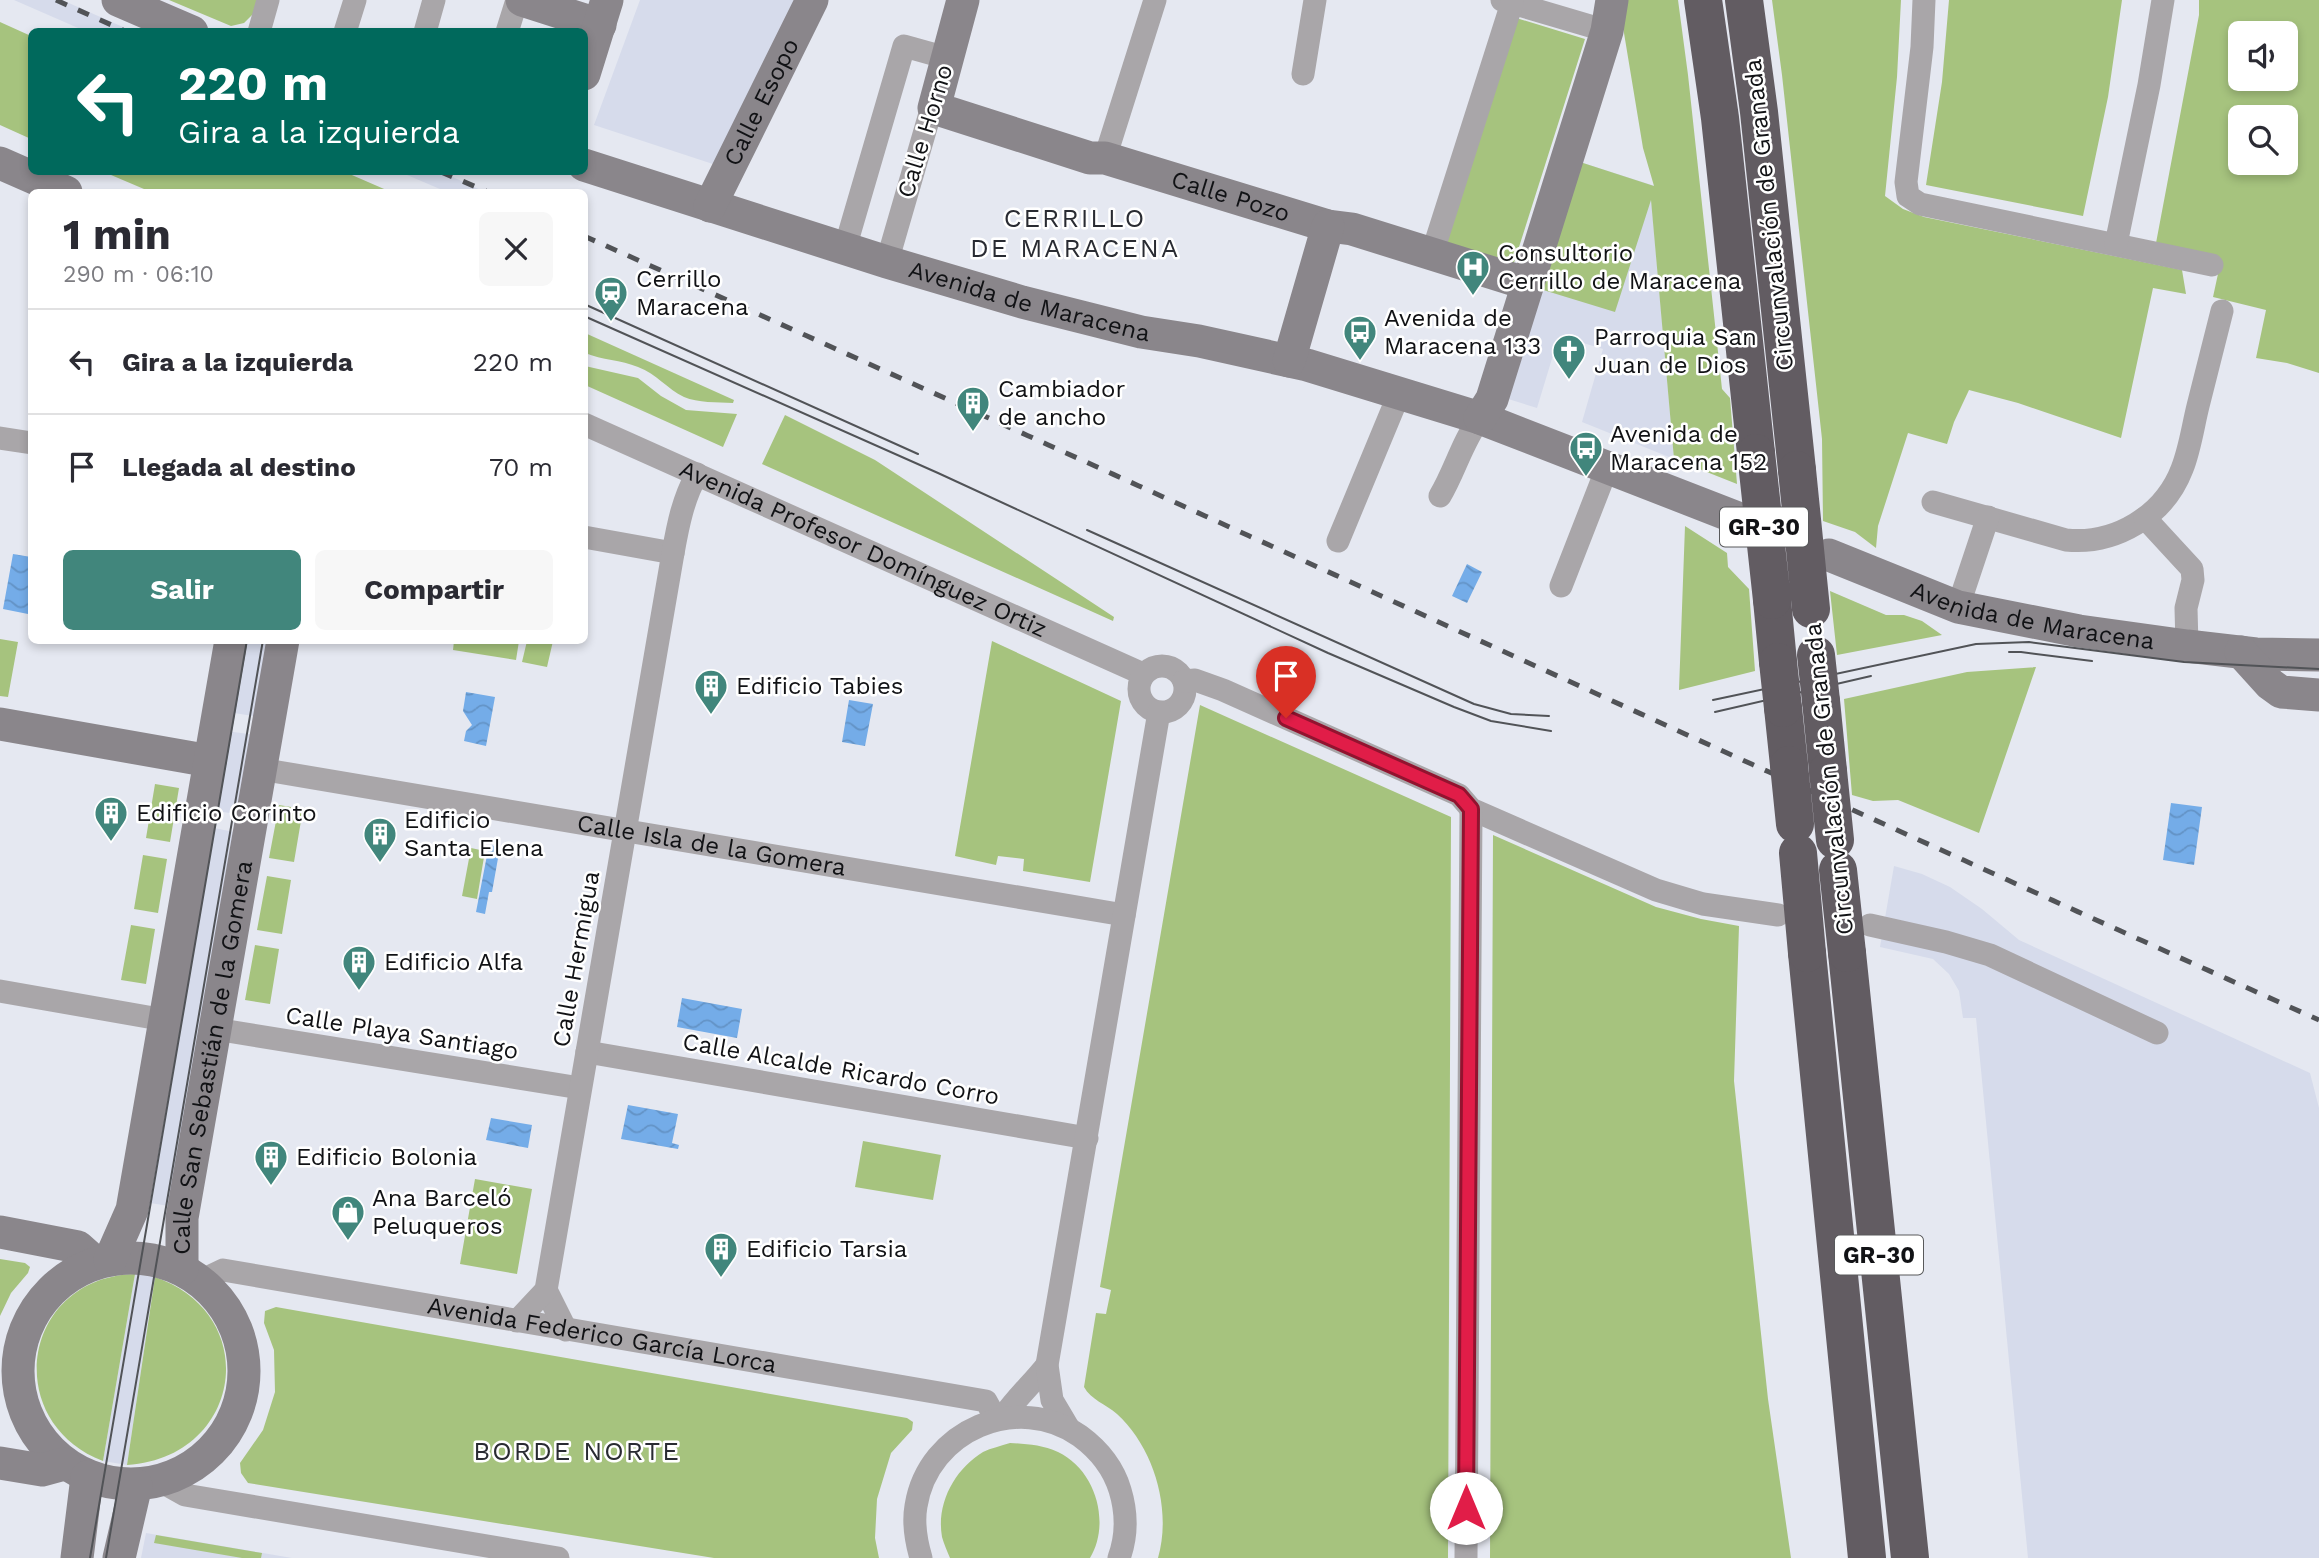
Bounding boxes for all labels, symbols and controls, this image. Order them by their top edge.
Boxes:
map controls [2228,21,2298,175]
button: sound [2228,21,2298,91]
street label: Calle Esopo [718,34,805,170]
text: 220 m [178,54,328,112]
icon: left [63,56,154,147]
street label: Circunvalación de Granada [1739,58,1799,372]
street label: Calle Horno [891,61,959,201]
button: search [2228,105,2298,175]
text: Gira a la izquierda [178,113,460,151]
street label: Calle Pozo [1168,165,1293,228]
district label: CERRILLO DE MARACENA [970,203,1180,263]
text: 1 min [63,210,171,259]
button: close [479,212,553,286]
place label: Consultorio Cerrillo de Maracena [1498,239,1741,295]
hospital icon: Consultorio Cerrillo de Maracena [1454,248,1492,297]
street label: Avenida de Maracena [905,255,1152,347]
text: 290 m · 06:10 [63,261,214,288]
place label: Cerrillo Maracena [636,265,749,321]
station icon: Cerrillo Maracena [592,274,630,323]
place label: Avenida de Maracena 133 [1384,304,1541,360]
bus stop icon: Avenida de Maracena 133 [1341,313,1379,362]
place label: Parroquia San Juan de Dios [1594,323,1757,379]
church icon: Parroquia San Juan de Dios [1550,332,1588,381]
icon: left [63,343,101,381]
text: Gira a la izquierda [122,347,353,377]
text: 220 m [473,347,553,377]
place label: Cambiador de ancho [998,375,1125,431]
building icon: Cambiador de ancho [954,384,992,433]
place label: Avenida de Maracena 152 [1610,420,1767,476]
bus stop icon: Avenida de Maracena 152 [1567,429,1605,478]
icon: arrive [63,448,101,486]
text: Llegada al destino [122,452,356,482]
text: 70 m [489,452,553,482]
street label: Avenida Profesor Domínguez Ortiz [675,455,1051,643]
road number: GR-30 [1720,508,1808,547]
button: Salir [63,550,301,630]
button: Compartir [315,550,553,630]
street label: Avenida de Maracena [1907,576,2156,655]
street label: Circunvalación de Granada [1799,622,1859,936]
pin [1256,646,1316,718]
icon: arrive [1267,657,1305,695]
building icon: Edificio Tabies [692,667,730,716]
place label: Edificio Tabies [736,672,903,700]
building icon: Edificio Corinto [92,794,130,843]
place label: Edificio Corinto [136,799,317,827]
place label: Edificio Santa Elena [404,806,544,862]
street label: Calle Isla de la Gomera [575,809,848,882]
building icon: Edificio Santa Elena [361,815,399,864]
street label: Calle San Sebastián de la Gomera [168,858,258,1255]
street label: Calle Hermigua [547,869,605,1049]
building icon: Edificio Alfa [340,943,378,992]
place label: Edificio Alfa [384,948,523,976]
street label: Calle Playa Santiago [283,1001,521,1065]
street label: Calle Alcalde Ricardo Corro [680,1027,1002,1111]
building icon: Edificio Bolonia [252,1138,290,1187]
place label: Edificio Bolonia [296,1143,477,1171]
place label: Ana Barceló Peluqueros [372,1184,512,1240]
shop icon: Ana Barceló Peluqueros [329,1193,367,1242]
building icon: Edificio Tarsia [702,1230,740,1279]
place label: Edificio Tarsia [746,1235,907,1263]
road number: GR-30 [1835,1236,1923,1274]
street label: Avenida Federico García Lorca [425,1291,779,1379]
district label: BORDE NORTE [473,1436,681,1466]
position arrow [1429,1471,1503,1545]

